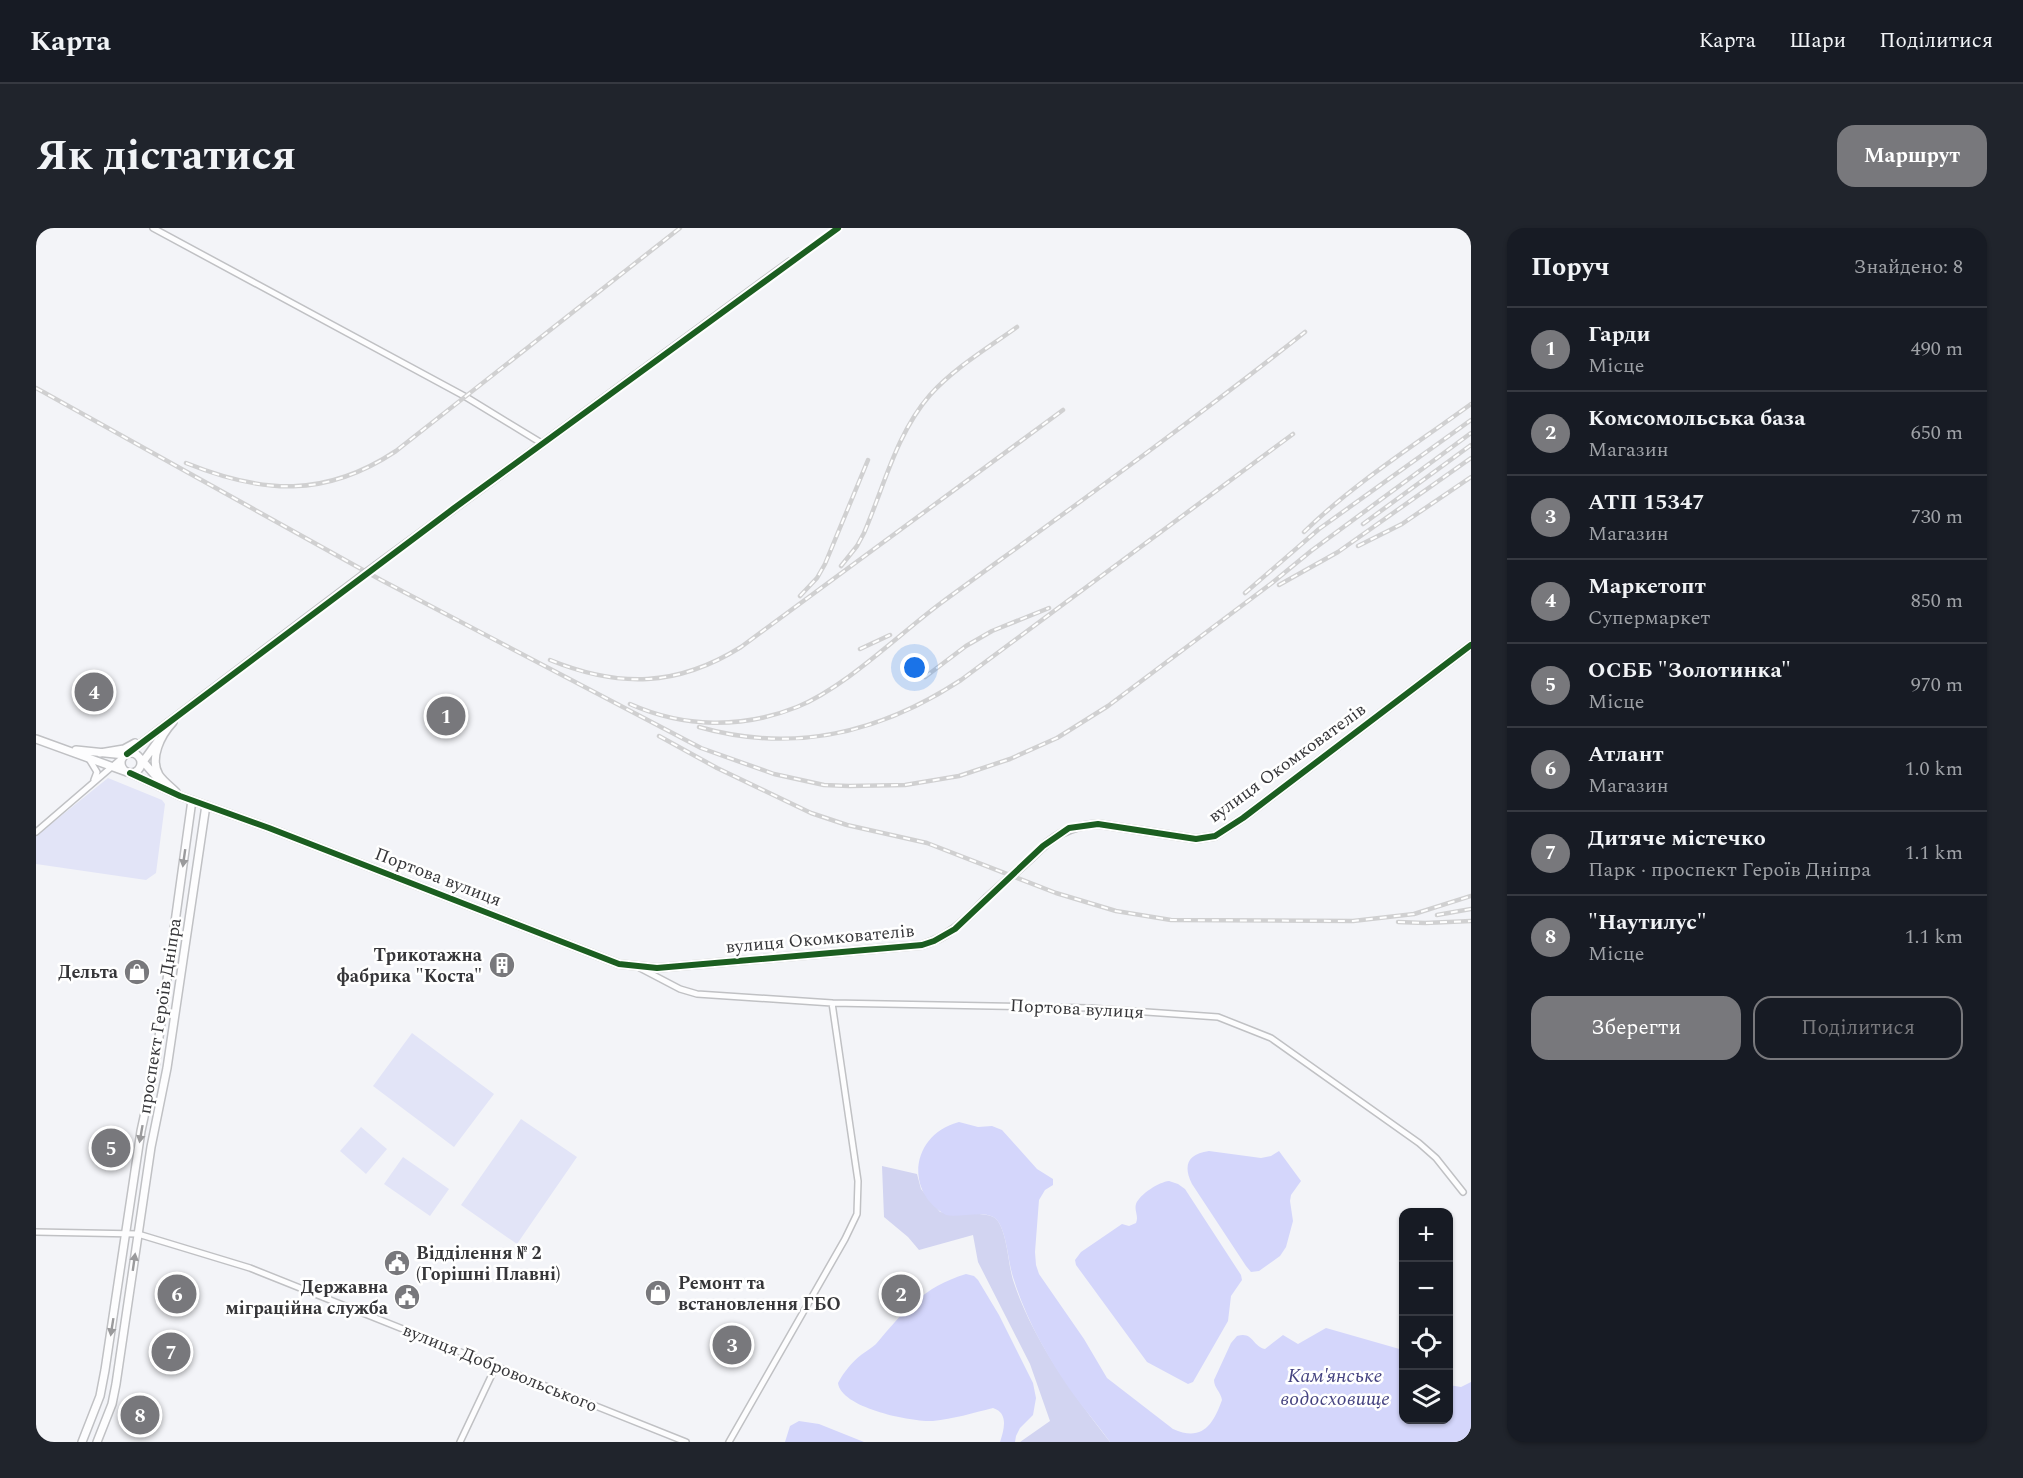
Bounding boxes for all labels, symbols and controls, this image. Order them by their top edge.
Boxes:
text: Карта [30,20,111,63]
text: Карта [1699,25,1756,57]
text: Шари [1789,25,1846,57]
text: Поділитися [1879,25,1993,57]
text: Як дістатися [36,125,296,188]
button: Маршрут [1837,125,1987,187]
text: Поруч [1531,247,1610,287]
text: Знайдено: 8 [1853,252,1963,282]
text: Гарди [1588,318,1651,351]
text: 1 [1545,334,1556,364]
text: 490 m [1911,334,1963,364]
text: Місце [1588,351,1644,381]
text: Комсомольська база [1588,402,1806,435]
text: 2 [1545,418,1556,448]
text: 650 m [1911,418,1963,448]
text: Магазин [1588,435,1669,465]
text: АТП 15347 [1588,486,1705,519]
text: 3 [1545,502,1556,532]
text: 730 m [1911,502,1963,532]
text: Магазин [1588,519,1669,549]
text: Маркетопт [1588,570,1706,603]
text: 4 [1545,586,1556,616]
text: 850 m [1911,586,1963,616]
text: Супермаркет [1588,603,1710,633]
your location [900,653,929,682]
text: ОСББ "Золотинка" [1588,654,1791,687]
pin: 4 [74,670,114,714]
text: 5 [1545,670,1556,700]
text: 970 m [1911,670,1963,700]
text: Місце [1588,687,1644,717]
pin: 1 [426,694,466,738]
street label: вулиця Окомкователів [1202,696,1372,830]
text: Атлант [1588,738,1664,771]
text: 6 [1545,754,1556,784]
text: 1.0 km [1905,754,1963,784]
text: Магазин [1588,771,1669,801]
text: Дитяче містечко [1588,822,1766,855]
text: 7 [1545,838,1556,868]
text: 1.1 km [1905,838,1963,868]
street label: Портова вулиця [371,840,505,914]
one-way arrow [180,849,189,868]
text: Парк · проспект Героїв Дніпра [1588,855,1871,885]
text: "Наутилус" [1588,906,1707,939]
street label: проспект Героїв Дніпра [131,916,189,1116]
street label: вулиця Окомкователів [725,917,915,961]
text: 8 [1545,922,1556,952]
text: 1.1 km [1905,922,1963,952]
text: Місце [1588,939,1644,969]
place label: Трикотажна фабрика "Коста" [337,942,483,990]
building icon: Трикотажна фабрика "Коста" [487,950,517,980]
shop icon: Дельта [122,957,152,987]
place label: Дельта [58,959,119,986]
street label: Портова вулиця [1009,992,1145,1026]
button: Зберегти [1531,996,1741,1060]
button: Поділитися [1753,996,1963,1060]
one-way arrow [136,1124,145,1143]
pin: 5 [92,1126,130,1170]
map controls [1399,1208,1453,1424]
button: + [1399,1208,1453,1262]
place label: Відділення № 2 (Горішні Плавні) [416,1240,561,1288]
public building icon: Відділення № 2 (Горішні Плавні) [382,1248,412,1278]
one-way arrow [130,1253,139,1272]
button: − [1399,1262,1453,1316]
place label: Ремонт та встановлення ГБО [678,1270,841,1318]
pin: 6 [158,1272,196,1316]
pin: 2 [882,1272,920,1316]
place label: Державна міграційна служба [225,1274,389,1322]
shop icon: Ремонт та встановлення ГБО [643,1278,673,1308]
public building icon: Державна міграційна служба [392,1282,422,1312]
button: locate [1399,1316,1453,1370]
one-way arrow [108,1317,117,1336]
street label: вулиця Добровольського [399,1317,601,1419]
pin: 3 [712,1322,752,1368]
pin: 7 [152,1330,190,1374]
water label: Кам'янське водосховище [1280,1361,1390,1414]
button: layers [1399,1370,1453,1424]
pin: 8 [120,1392,160,1438]

